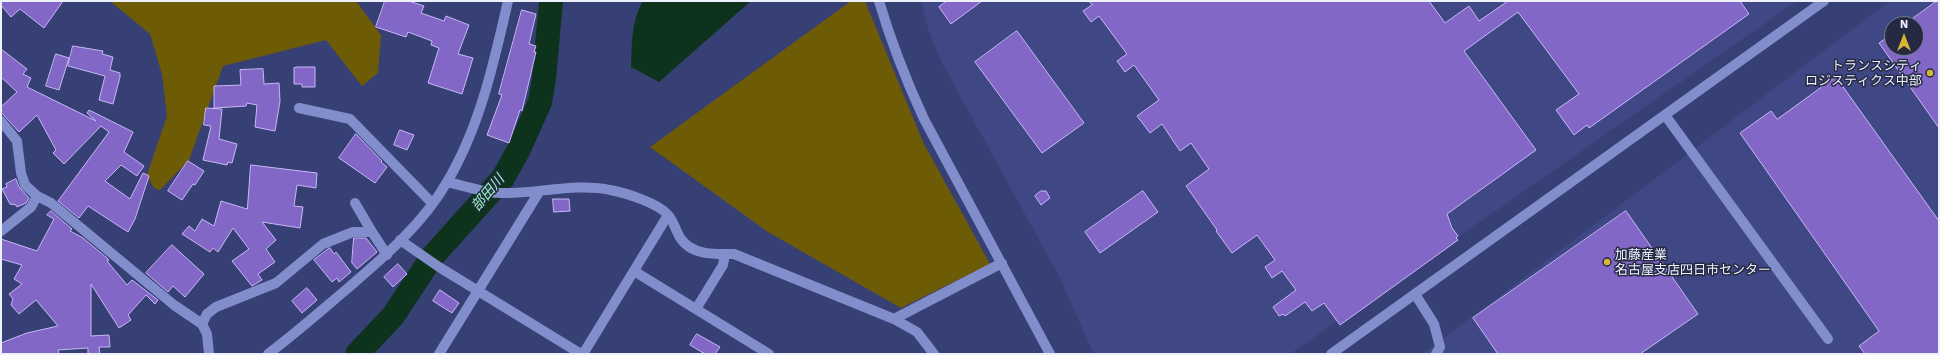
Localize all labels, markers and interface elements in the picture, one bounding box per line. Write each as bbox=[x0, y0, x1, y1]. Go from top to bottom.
north arrow bbox=[1884, 16, 1924, 56]
text: N bbox=[1900, 18, 1908, 31]
place label: トランスシティ ロジスティクス中部 bbox=[1805, 58, 1922, 89]
marker: トランスシティ ロジスティクス中部 bbox=[1925, 68, 1935, 78]
water label: 部田川 bbox=[468, 172, 508, 214]
place label: 加藤産業 名古屋支店四日市センター bbox=[1615, 247, 1771, 278]
marker: 加藤産業 名古屋支店四日市センター bbox=[1602, 257, 1612, 267]

